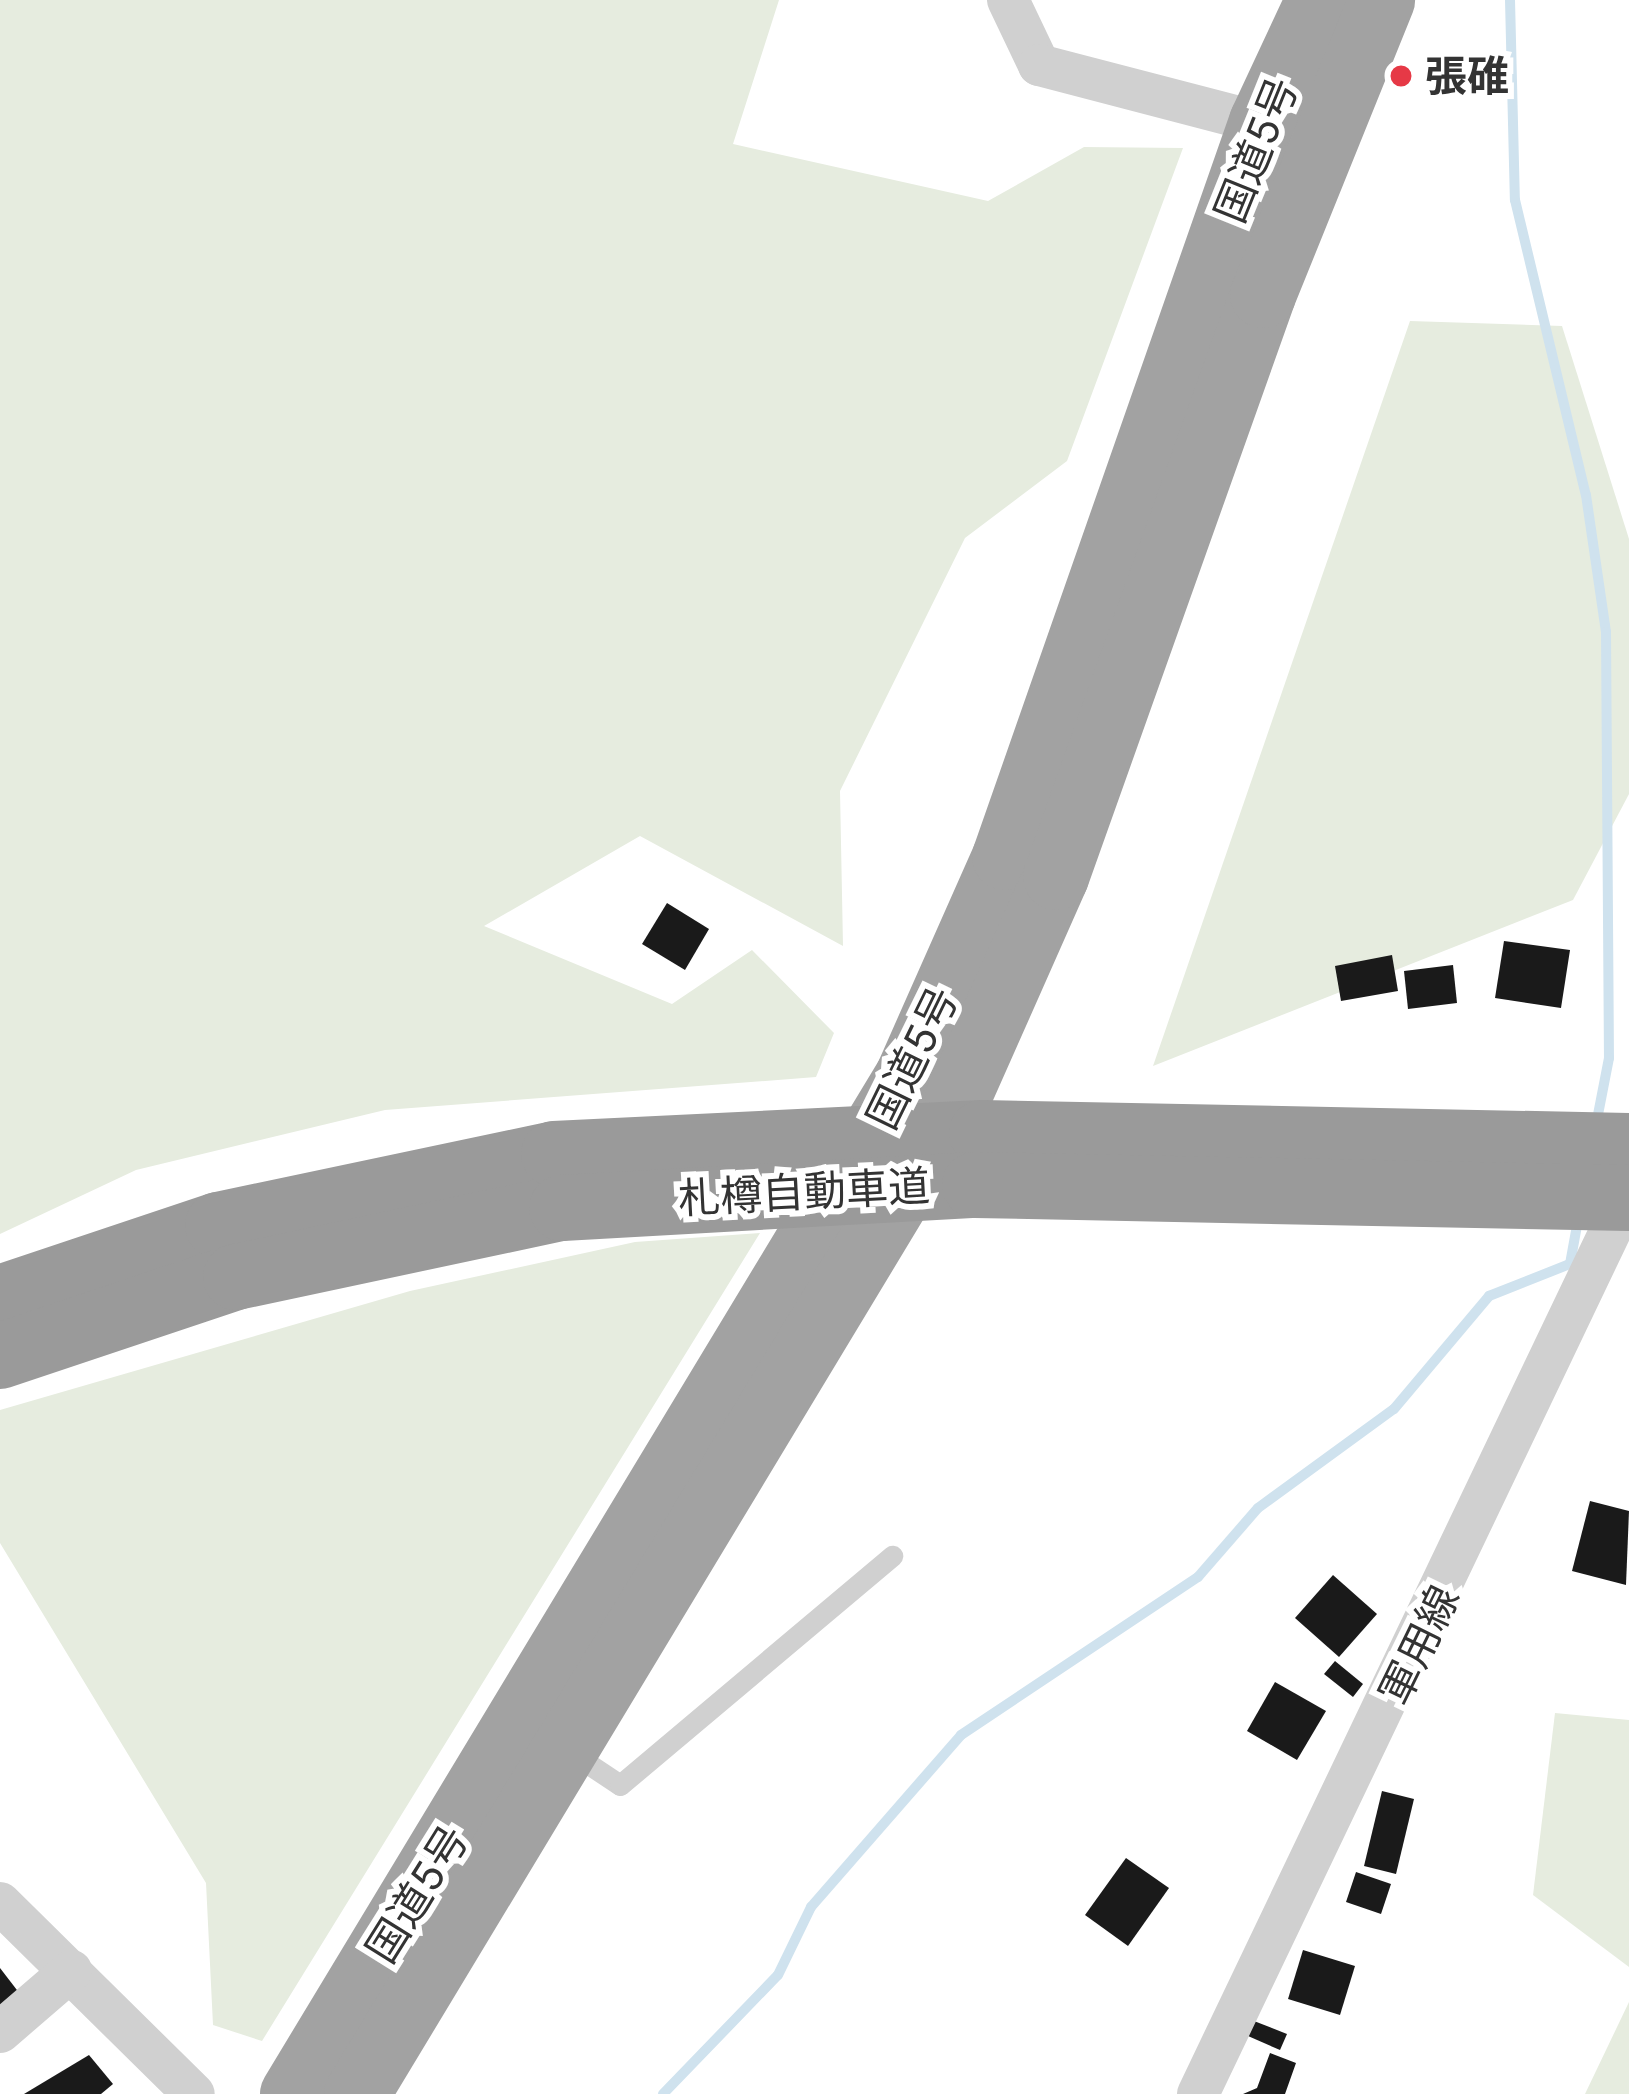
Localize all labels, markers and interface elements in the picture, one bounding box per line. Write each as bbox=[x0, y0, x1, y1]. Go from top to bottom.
place label: 張碓 bbox=[1425, 51, 1509, 101]
marker: 張碓 bbox=[1388, 63, 1414, 89]
street label: 国道5号 bbox=[1204, 70, 1308, 230]
street label: 国道5号 bbox=[856, 979, 968, 1137]
street label: 札樽自動車道 bbox=[677, 1160, 931, 1224]
street label: 軍用線 bbox=[1369, 1577, 1469, 1713]
street label: 国道5号 bbox=[355, 1816, 479, 1972]

